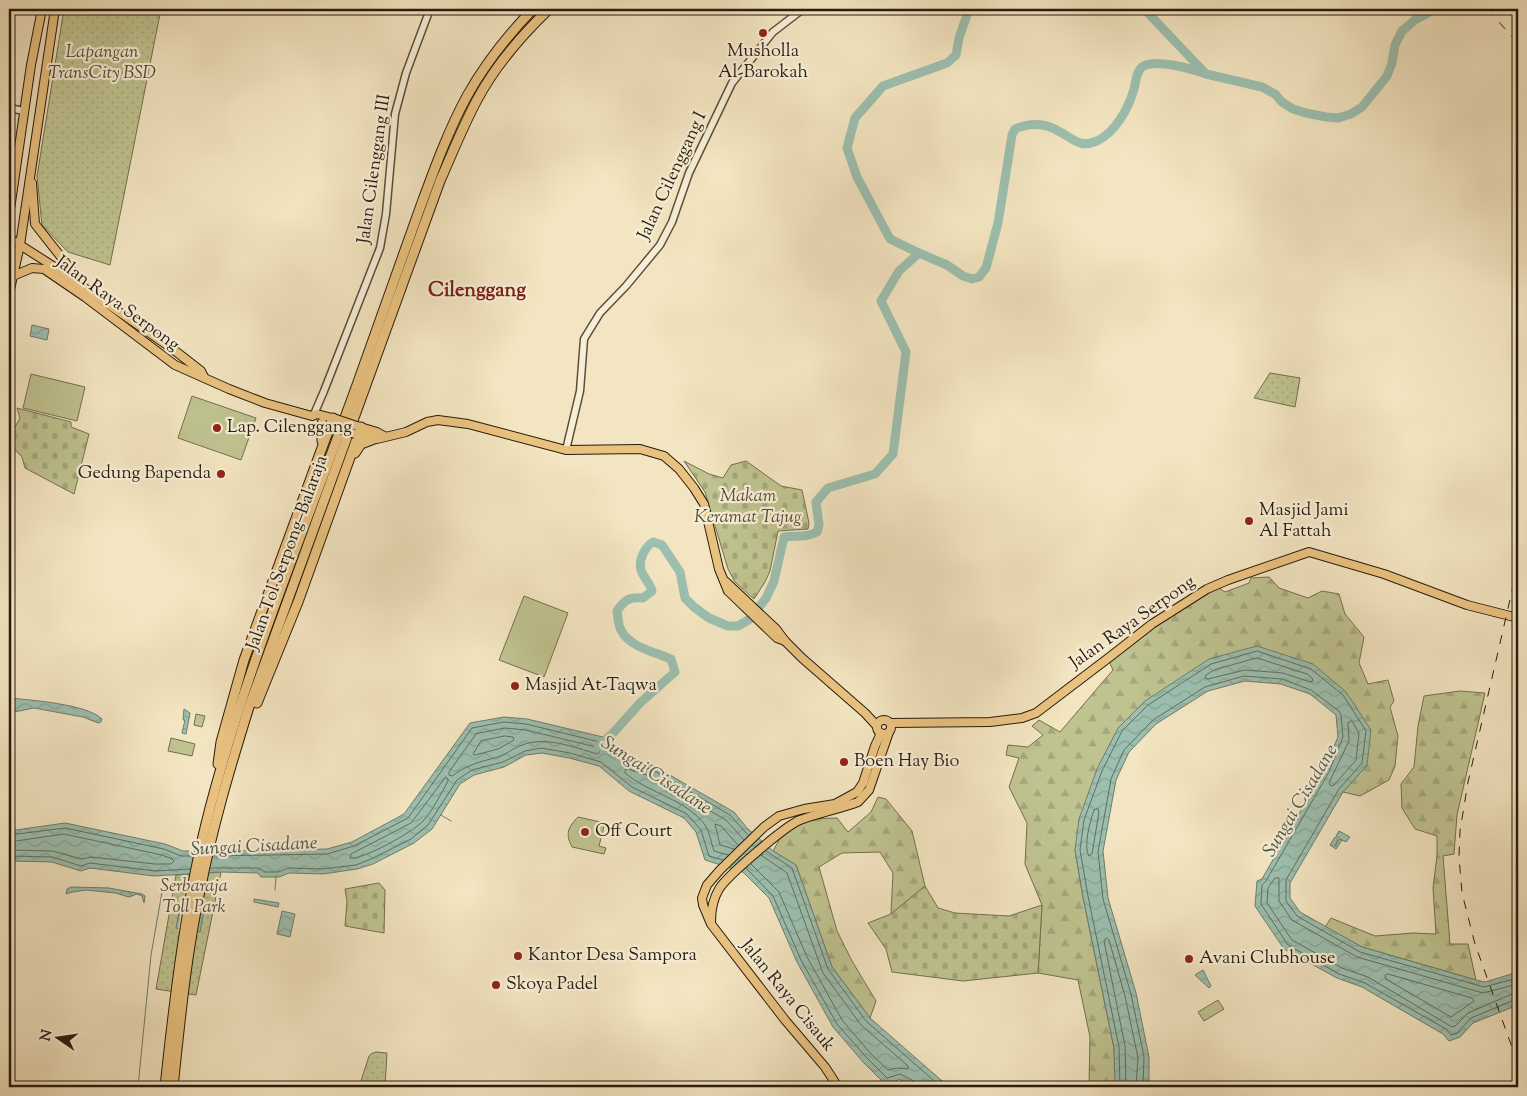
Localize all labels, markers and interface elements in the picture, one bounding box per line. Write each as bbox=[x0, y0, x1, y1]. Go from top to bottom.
marker: Musholla Al-Barokah bbox=[757, 27, 769, 39]
place label: Musholla Al-Barokah bbox=[718, 39, 808, 86]
park label: Lapangan TransCity BSD bbox=[48, 40, 156, 87]
street label: Jalan Cilenggang III bbox=[351, 92, 398, 247]
street label: Jalan Cilenggang I bbox=[631, 107, 714, 245]
street label: Jalan Raya Serpong bbox=[49, 249, 185, 358]
district label: Cilenggang bbox=[428, 277, 526, 306]
place label: Lap. Cilenggang bbox=[227, 415, 352, 441]
marker: Lap. Cilenggang bbox=[211, 422, 223, 434]
street label: Jalan Tol Serpong–Balaraja bbox=[240, 452, 335, 655]
place label: Gedung Bapenda bbox=[78, 461, 211, 487]
marker: Gedung Bapenda bbox=[215, 468, 227, 480]
park label: Makam Keramat Tajug bbox=[694, 484, 802, 531]
place label: Masjid Jami Al Fattah bbox=[1259, 498, 1349, 545]
marker: Masjid Jami Al Fattah bbox=[1243, 515, 1255, 527]
street label: Jalan Raya Serpong bbox=[1064, 570, 1201, 677]
place label: Masjid At-Taqwa bbox=[525, 673, 657, 699]
marker: Masjid At-Taqwa bbox=[509, 680, 521, 692]
water label: Sungai Cisadane bbox=[595, 730, 717, 822]
water label: Sungai Cisadane bbox=[1257, 739, 1345, 862]
place label: Boen Hay Bio bbox=[854, 749, 959, 775]
marker: Boen Hay Bio bbox=[838, 756, 850, 768]
place label: Off Court bbox=[595, 819, 672, 845]
marker: Off Court bbox=[579, 826, 591, 838]
water label: Sungai Cisadane bbox=[190, 830, 318, 864]
park label: Serbaraja Toll Park bbox=[160, 874, 228, 921]
street label: Jalan Raya Cisauk bbox=[733, 933, 841, 1058]
place label: Kantor Desa Sampora bbox=[528, 943, 697, 969]
place label: Avani Clubhouse bbox=[1199, 946, 1335, 972]
marker: Kantor Desa Sampora bbox=[512, 950, 524, 962]
marker: Avani Clubhouse bbox=[1183, 953, 1195, 965]
place label: Skoya Padel bbox=[506, 972, 598, 998]
marker: Skoya Padel bbox=[490, 979, 502, 991]
north arrow bbox=[32, 1014, 82, 1064]
text: N bbox=[36, 1028, 58, 1043]

